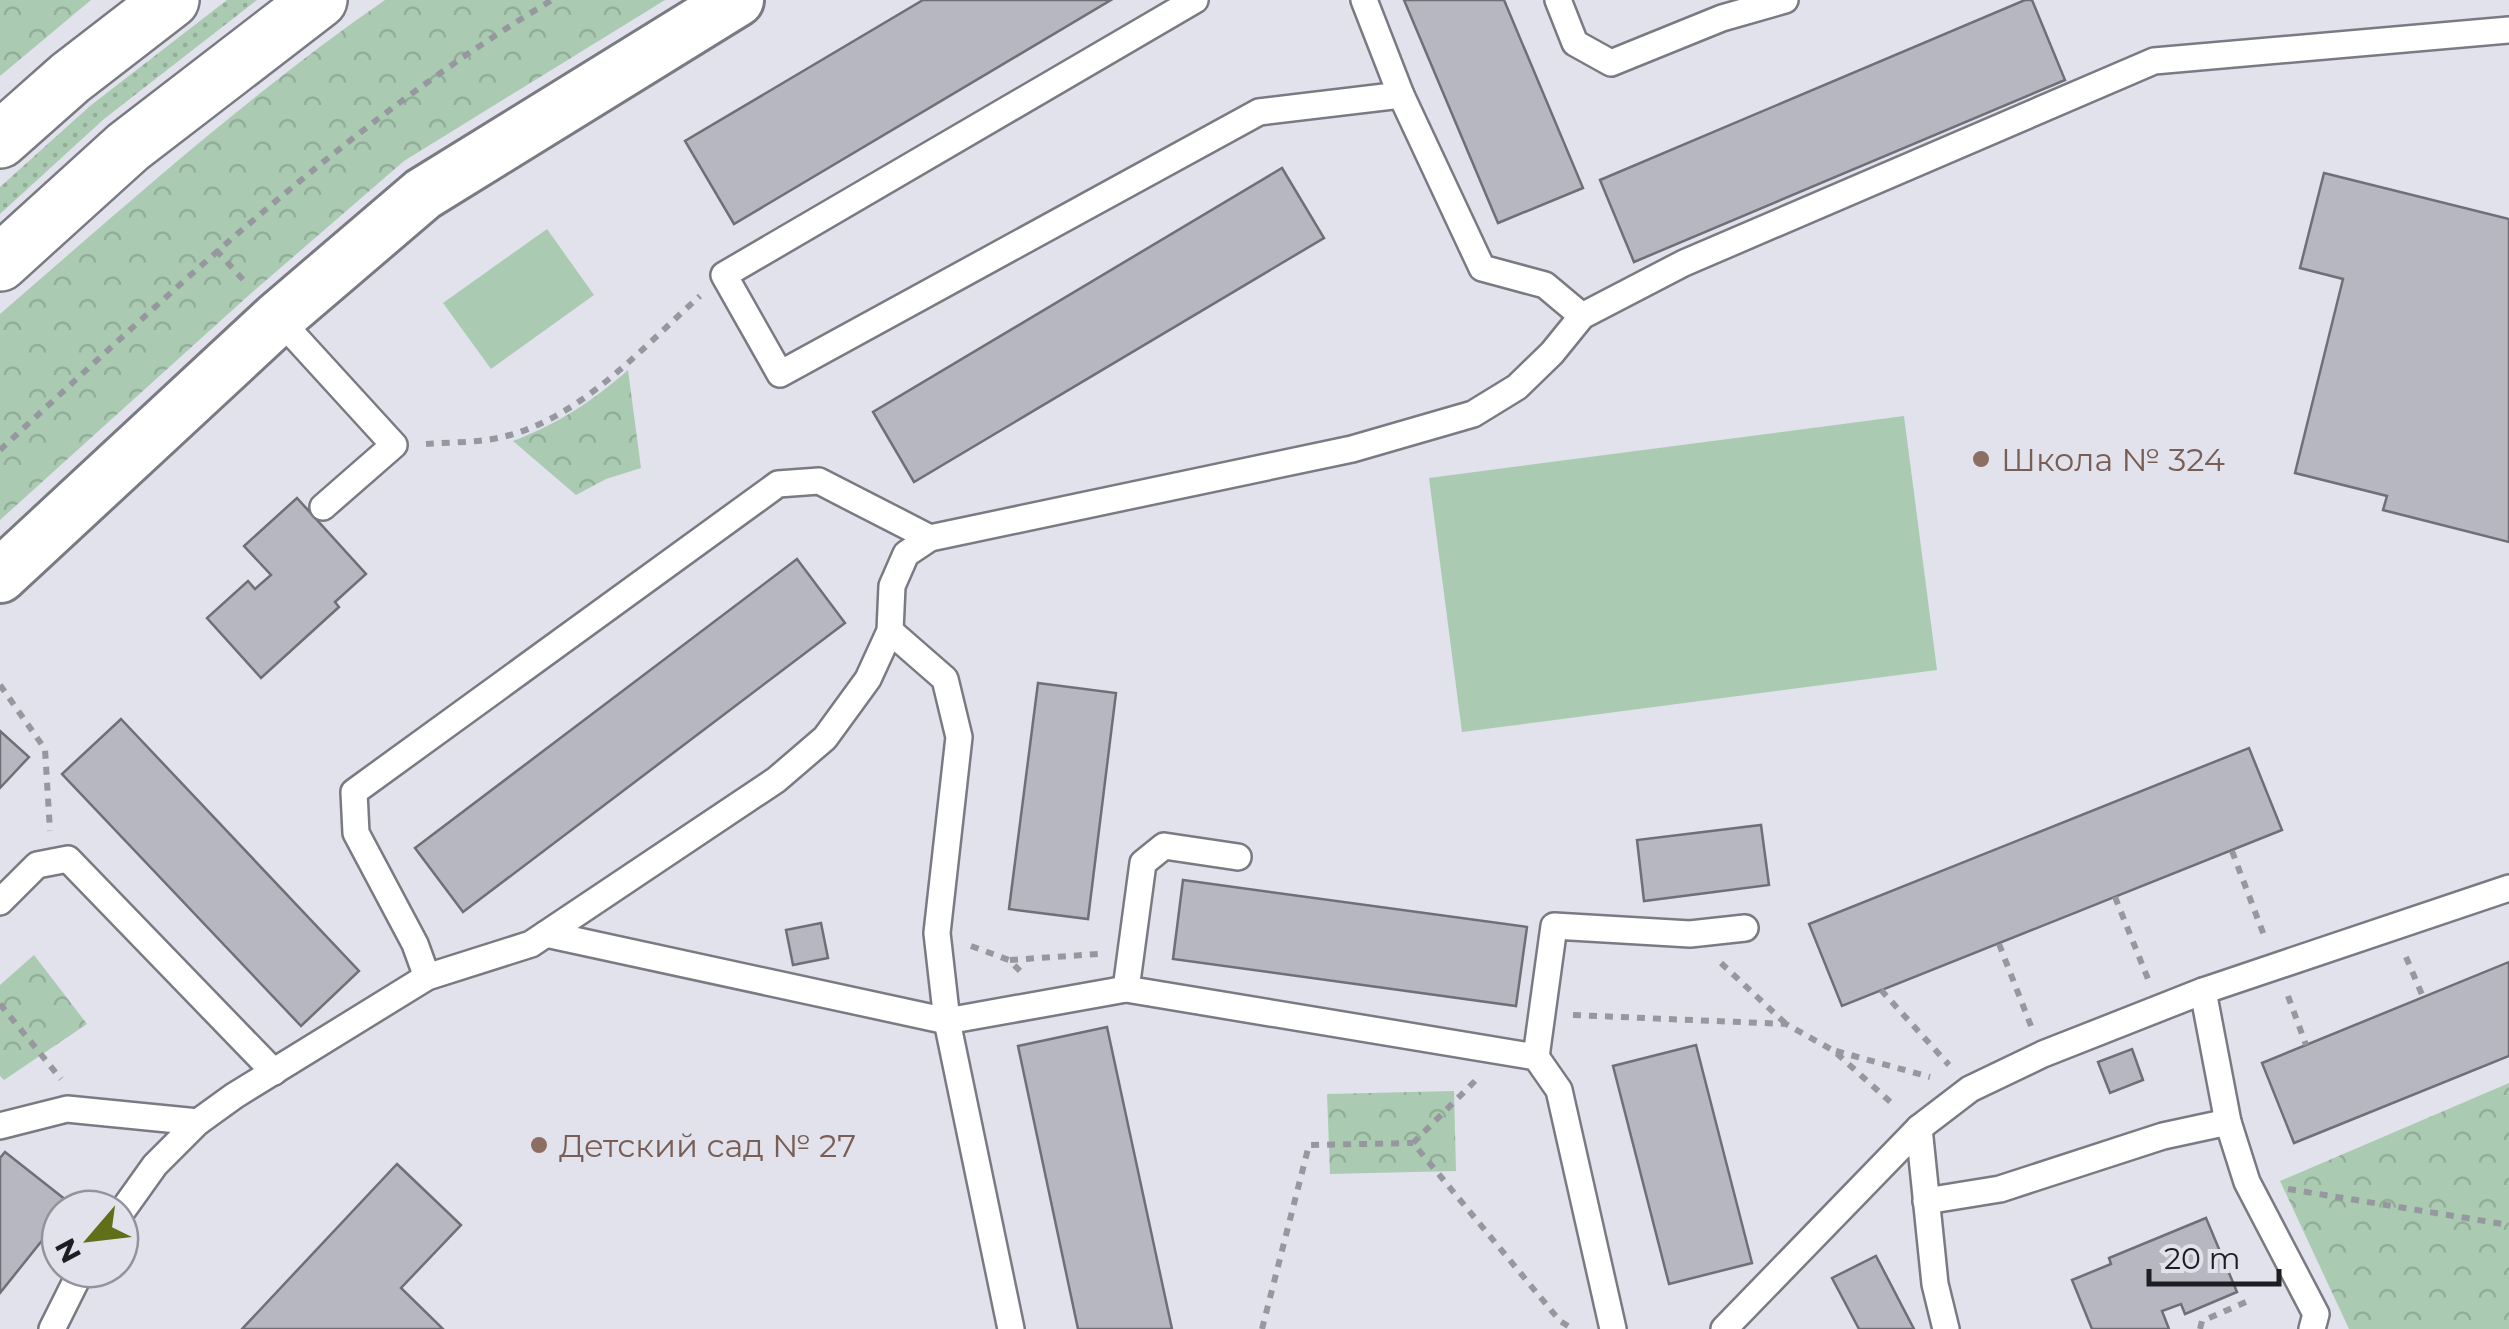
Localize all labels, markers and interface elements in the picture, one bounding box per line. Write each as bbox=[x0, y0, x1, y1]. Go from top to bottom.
place label: Школа № 324 bbox=[2001, 440, 2225, 479]
marker: Школа № 324 bbox=[1970, 448, 1992, 470]
place label: Детский сад № 27 bbox=[559, 1126, 856, 1165]
marker: Детский сад № 27 bbox=[528, 1134, 550, 1156]
north arrow bbox=[40, 1189, 140, 1289]
scale bar bbox=[2149, 1224, 2279, 1286]
text: N bbox=[48, 1233, 88, 1269]
text: 20 m bbox=[2164, 1240, 2241, 1277]

